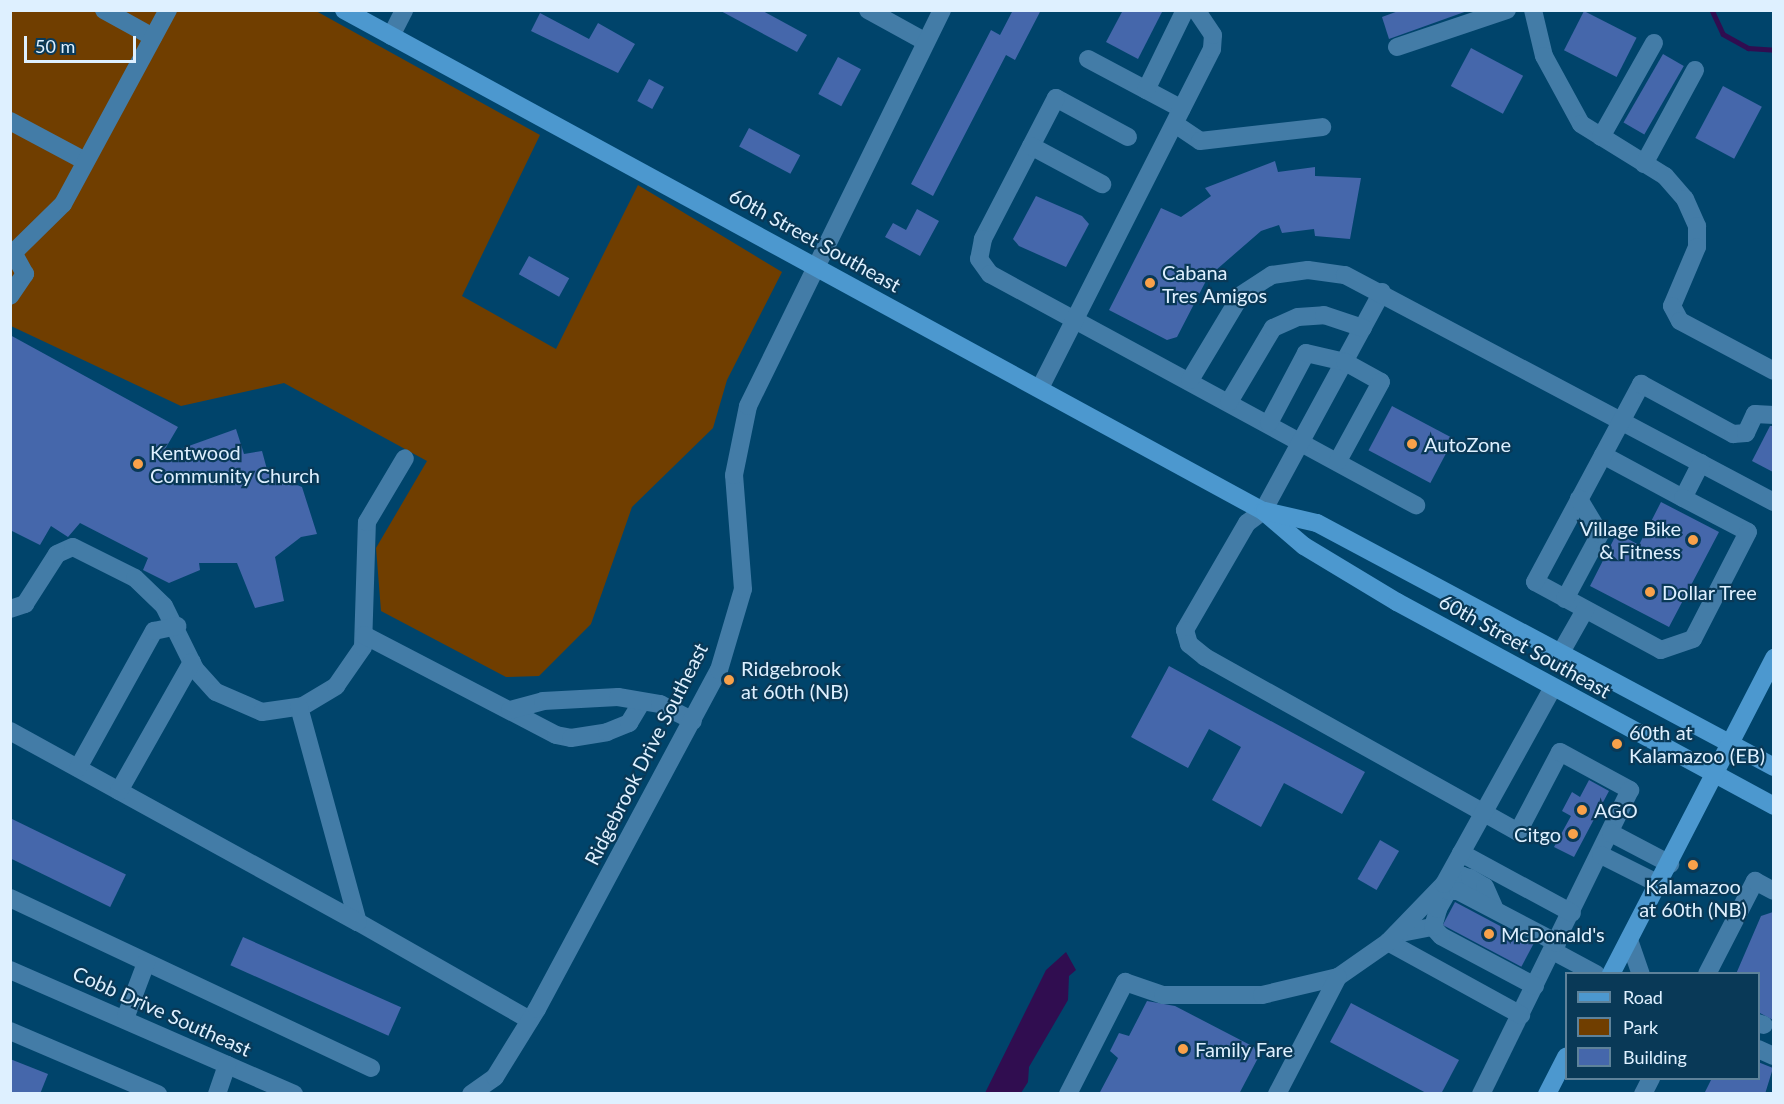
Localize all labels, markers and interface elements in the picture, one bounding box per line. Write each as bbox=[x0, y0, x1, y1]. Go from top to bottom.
scale bar bbox=[27, 24, 140, 62]
text: 50 m bbox=[35, 35, 75, 57]
street label: 60th Street Southeast bbox=[725, 183, 905, 297]
place label: Cabana Tres Amigos bbox=[1162, 260, 1268, 307]
marker: Cabana Tres Amigos bbox=[1143, 276, 1157, 290]
place label: AutoZone bbox=[1424, 432, 1511, 456]
marker: AutoZone bbox=[1405, 437, 1419, 451]
place label: Kentwood Community Church bbox=[150, 440, 320, 487]
marker: Kentwood Community Church bbox=[131, 457, 145, 471]
place label: Village Bike & Fitness bbox=[1580, 516, 1681, 563]
marker: Village Bike & Fitness bbox=[1686, 533, 1700, 547]
place label: Dollar Tree bbox=[1662, 580, 1758, 604]
marker: Dollar Tree bbox=[1643, 585, 1657, 599]
street label: 60th Street Southeast bbox=[1435, 589, 1615, 703]
street label: Ridgebrook Drive Southeast bbox=[579, 639, 713, 869]
place label: Ridgebrook at 60th (NB) bbox=[741, 656, 849, 703]
marker: Ridgebrook at 60th (NB) bbox=[722, 673, 736, 687]
place label: 60th at Kalamazoo (EB) bbox=[1629, 720, 1765, 767]
marker: 60th at Kalamazoo (EB) bbox=[1610, 737, 1624, 751]
place label: AGO bbox=[1594, 798, 1638, 822]
marker: AGO bbox=[1575, 803, 1589, 817]
place label: Citgo bbox=[1514, 822, 1561, 846]
marker: Citgo bbox=[1566, 827, 1580, 841]
marker: Kalamazoo at 60th (NB) bbox=[1686, 858, 1700, 872]
place label: Kalamazoo at 60th (NB) bbox=[1639, 874, 1747, 921]
place label: McDonald's bbox=[1501, 922, 1605, 946]
marker: McDonald's bbox=[1482, 927, 1496, 941]
street label: Cobb Drive Southeast bbox=[69, 961, 255, 1061]
legend bbox=[1565, 972, 1760, 1080]
text: Road bbox=[1623, 986, 1663, 1008]
text: Park bbox=[1623, 1016, 1658, 1038]
place label: Family Fare bbox=[1195, 1037, 1293, 1061]
marker: Family Fare bbox=[1176, 1042, 1190, 1056]
text: Building bbox=[1623, 1046, 1687, 1068]

